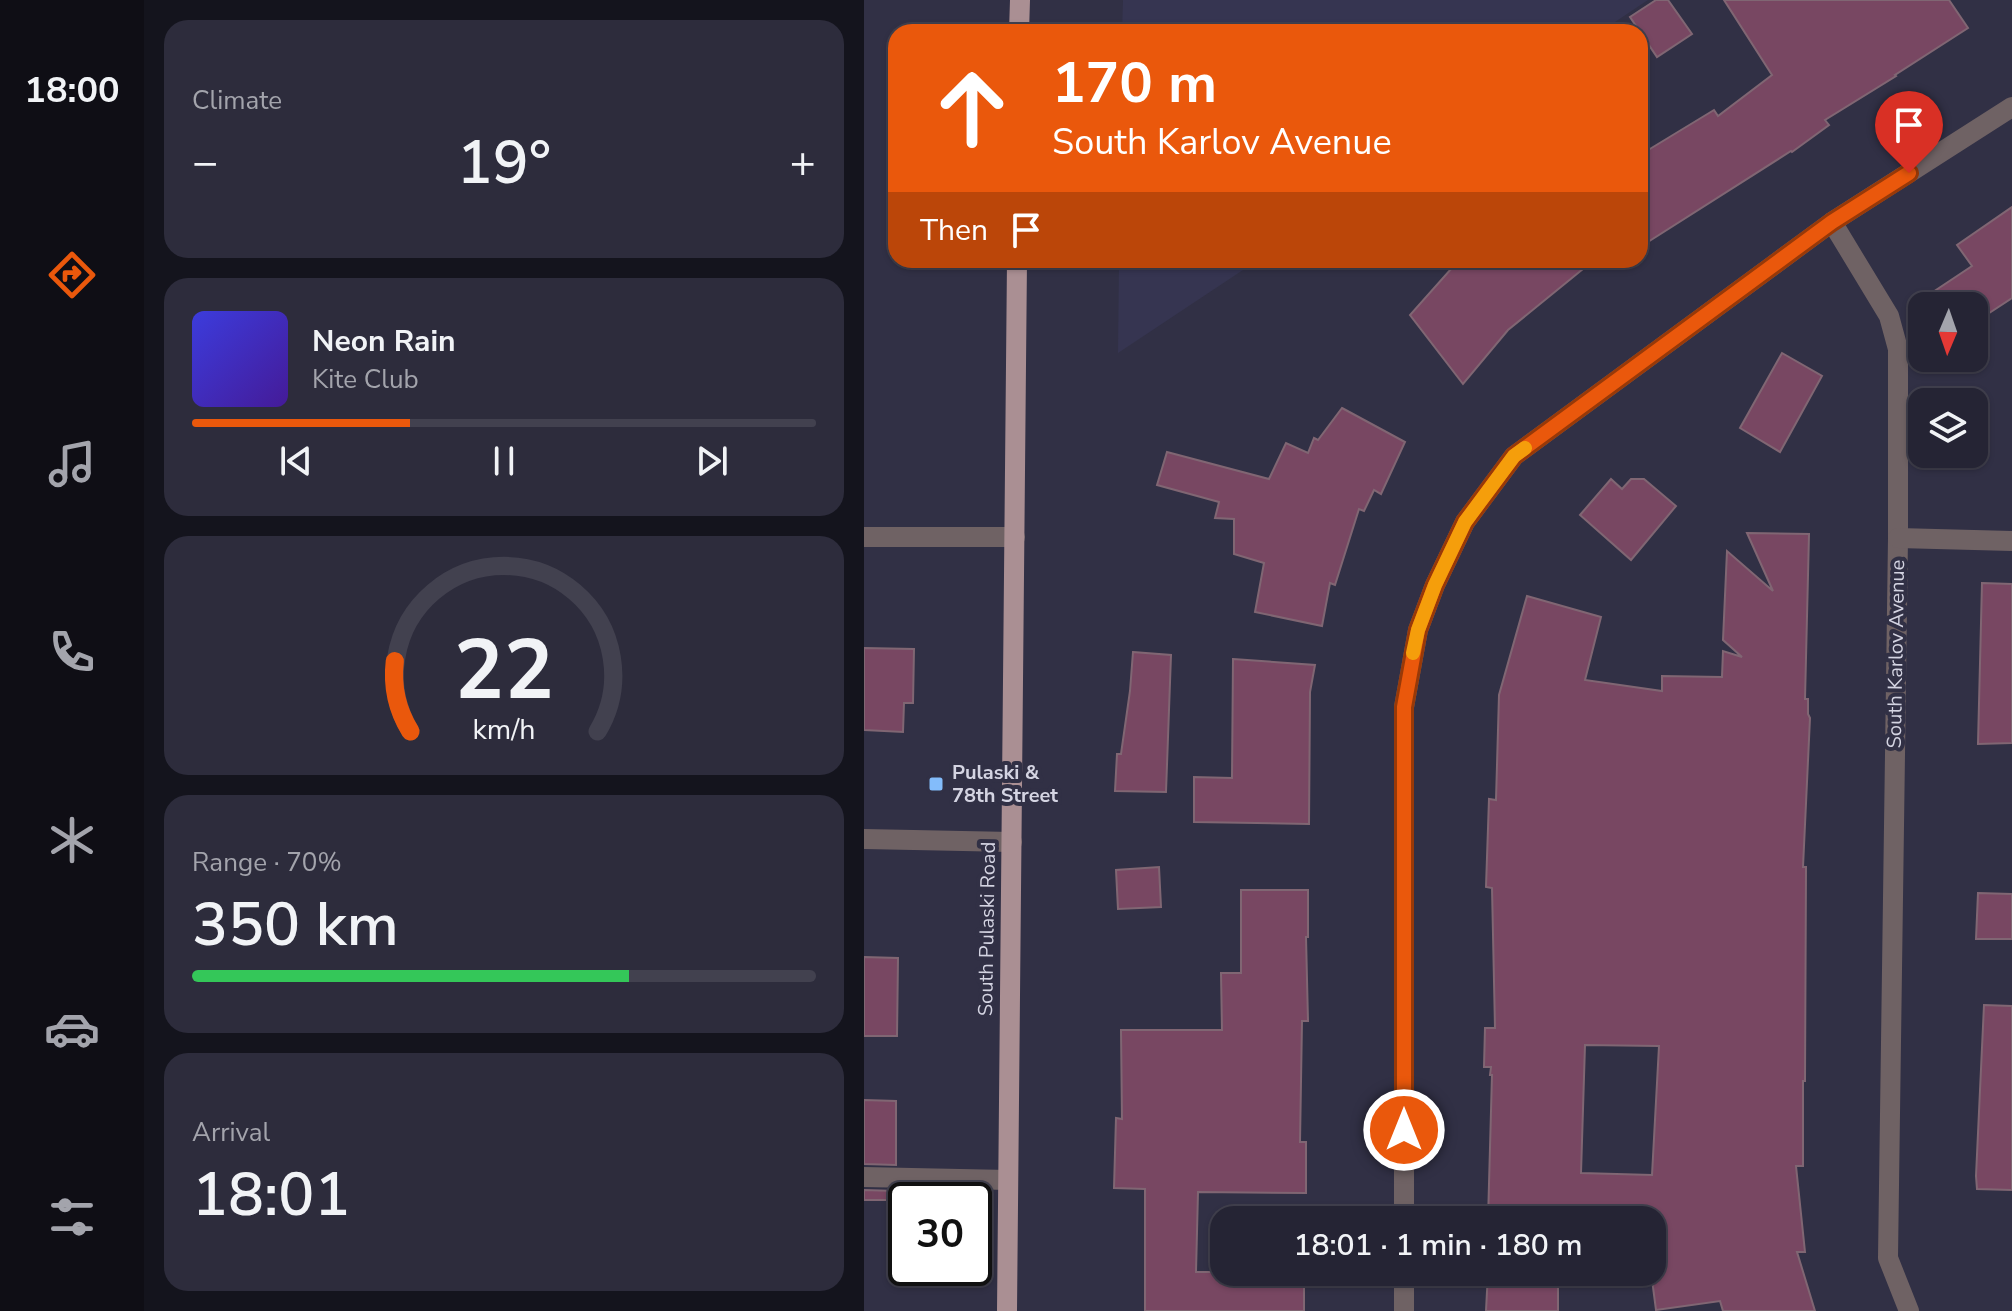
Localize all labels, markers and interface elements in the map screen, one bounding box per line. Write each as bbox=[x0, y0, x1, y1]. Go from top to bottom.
text: 170 m bbox=[1052, 45, 1217, 122]
icon: ahead bbox=[920, 56, 1024, 160]
text: 18:00 bbox=[24, 66, 120, 115]
text: Climate bbox=[192, 83, 282, 118]
pin bbox=[1875, 91, 1943, 173]
icon: arrive bbox=[1887, 103, 1931, 147]
text: South Karlov Avenue bbox=[1052, 118, 1392, 167]
text: 19° bbox=[457, 122, 551, 204]
text: − bbox=[192, 133, 218, 193]
text: + bbox=[790, 133, 816, 193]
icon: arrive bbox=[1004, 208, 1048, 252]
text: Then bbox=[920, 210, 988, 251]
icon: directions bbox=[44, 247, 100, 303]
north arrow bbox=[1908, 292, 1988, 372]
map controls bbox=[1908, 292, 1988, 468]
text: Neon Rain bbox=[312, 321, 456, 362]
text: Kite Club bbox=[312, 362, 419, 397]
button: layers bbox=[1908, 388, 1988, 468]
icon: music bbox=[44, 436, 100, 492]
icon: previous bbox=[274, 439, 318, 483]
icon: pause bbox=[482, 439, 526, 483]
icon: next bbox=[690, 439, 734, 483]
street label: South Karlov Avenue bbox=[1881, 559, 1911, 749]
text: 22 bbox=[454, 613, 554, 726]
icon: phone bbox=[44, 624, 100, 680]
text: km/h bbox=[473, 710, 535, 749]
place label: Pulaski & 78th Street bbox=[952, 759, 1058, 809]
marker: Pulaski & 78th Street bbox=[927, 775, 945, 793]
icon: climate bbox=[44, 812, 100, 868]
street label: South Pulaski Road bbox=[972, 842, 1002, 1016]
text: Range · 70% bbox=[192, 845, 342, 880]
text: 350 km bbox=[192, 884, 399, 966]
icon: car bbox=[44, 1001, 100, 1057]
position arrow bbox=[1362, 1088, 1446, 1172]
text: Arrival bbox=[192, 1115, 270, 1150]
text: 18:01 bbox=[192, 1154, 350, 1236]
speed limit sign: 30 bbox=[888, 1182, 992, 1286]
icon: filters bbox=[44, 1189, 100, 1245]
text: 18:01 · 1 min · 180 m bbox=[1293, 1225, 1583, 1266]

